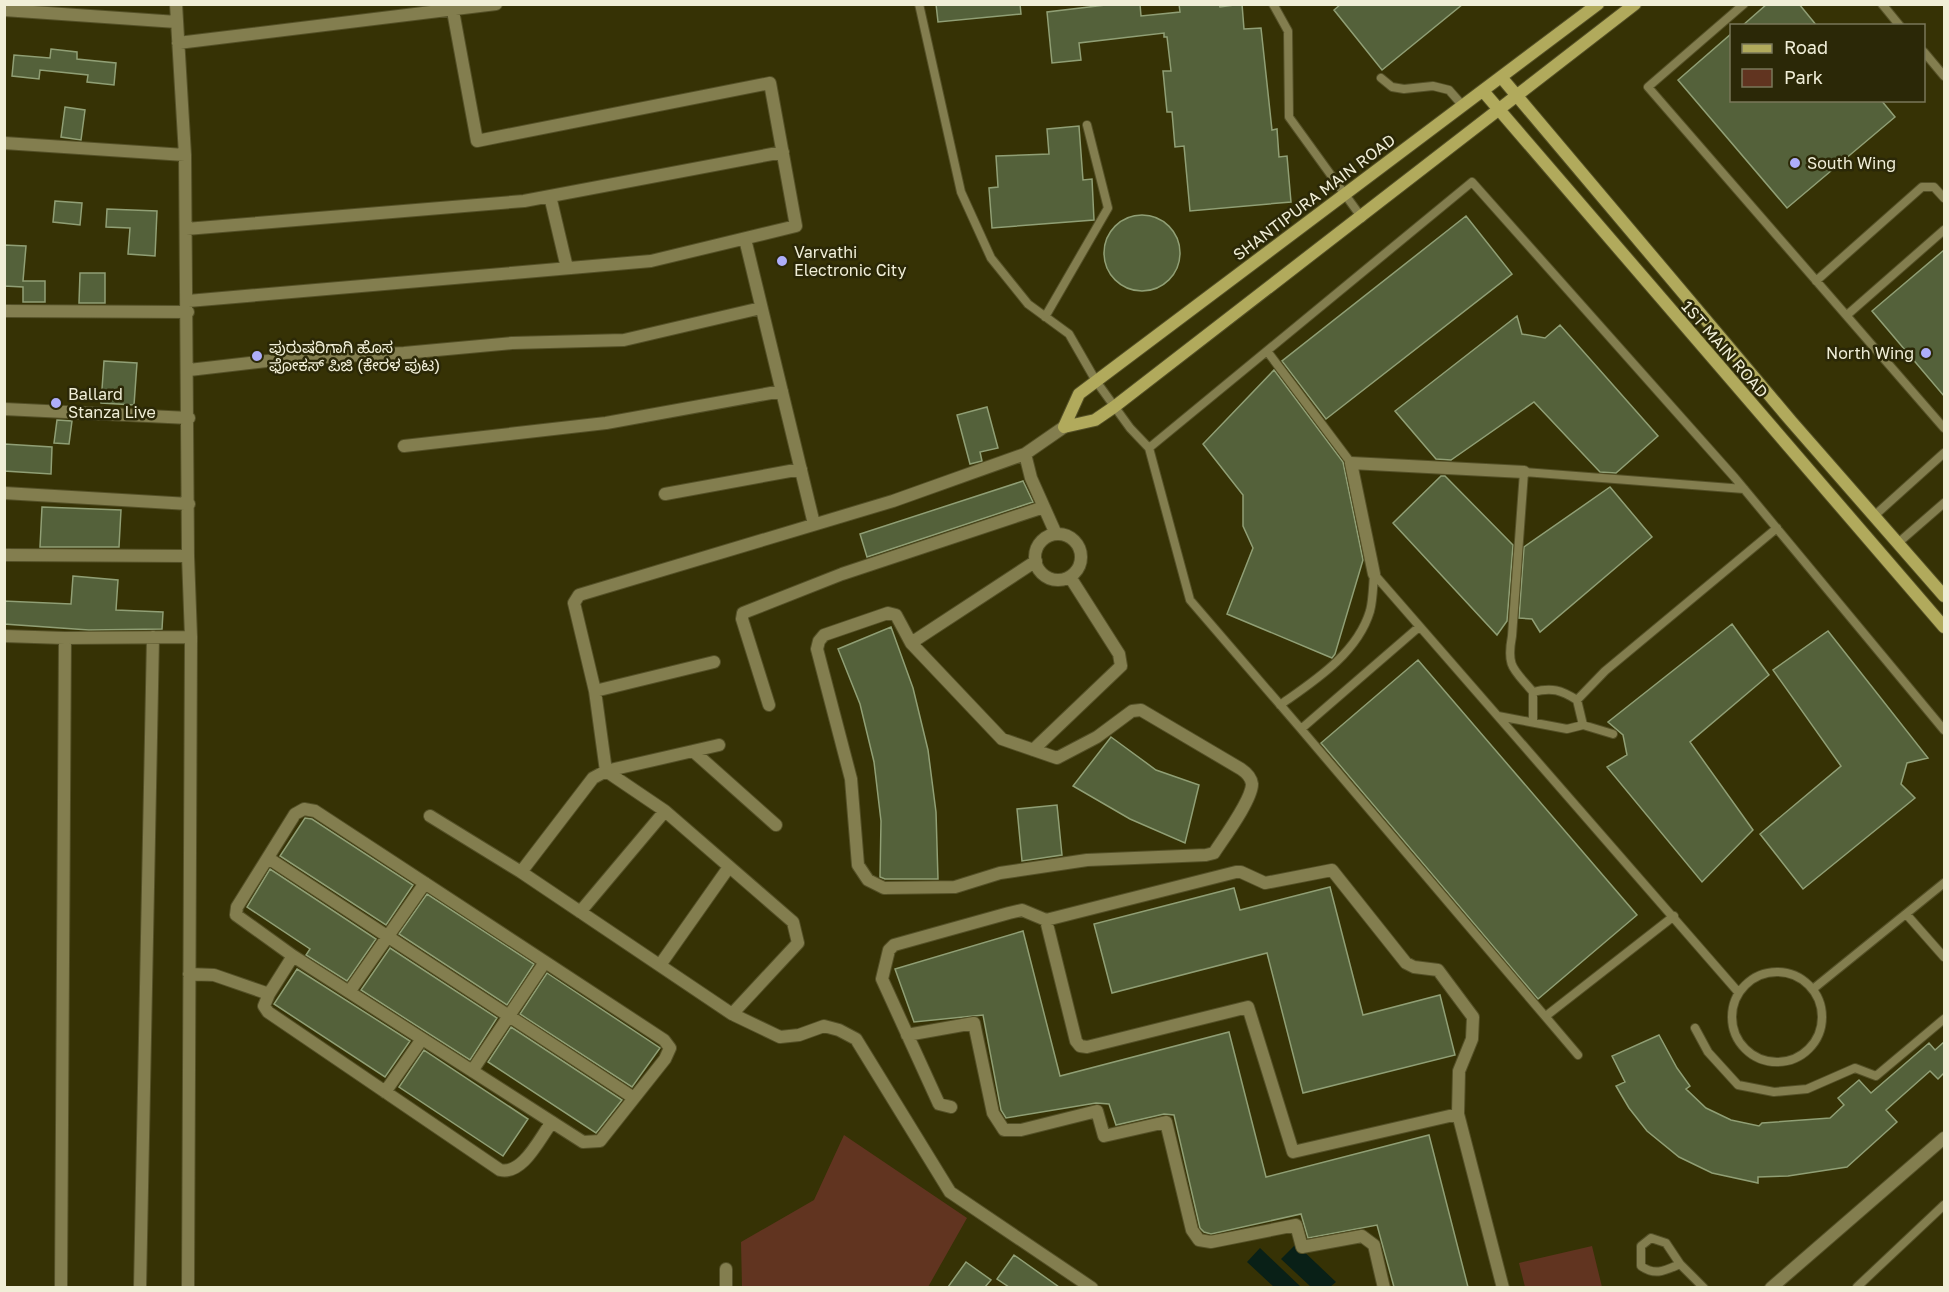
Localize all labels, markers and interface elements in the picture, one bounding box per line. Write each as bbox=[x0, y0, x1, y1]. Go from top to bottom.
legend bbox=[1730, 24, 1925, 102]
text: Road bbox=[1784, 36, 1828, 58]
text: Park bbox=[1784, 66, 1823, 88]
street label: SHANTIPURA MAIN ROAD bbox=[1229, 129, 1399, 265]
place label: South Wing bbox=[1807, 153, 1896, 173]
marker: South Wing bbox=[1788, 156, 1802, 170]
place label: Varvathi Electronic City bbox=[794, 242, 907, 280]
marker: Varvathi Electronic City bbox=[775, 254, 789, 268]
street label: 1ST MAIN ROAD bbox=[1678, 296, 1772, 402]
place label: ಪುರುಷರಿಗಾಗಿ ಹೊಸ ಫೋಕಸ್ ಪಿಜಿ (ಕೇರಳ ಪುಟ) bbox=[269, 337, 440, 375]
place label: North Wing bbox=[1826, 343, 1914, 363]
marker: North Wing bbox=[1919, 346, 1933, 360]
marker: ಪುರುಷರಿಗಾಗಿ ಹೊಸ ಫೋಕಸ್ ಪಿಜಿ (ಕೇರಳ ಪುಟ) bbox=[250, 349, 264, 363]
place label: Ballard Stanza Live bbox=[68, 384, 156, 422]
marker: Ballard Stanza Live bbox=[49, 396, 63, 410]

